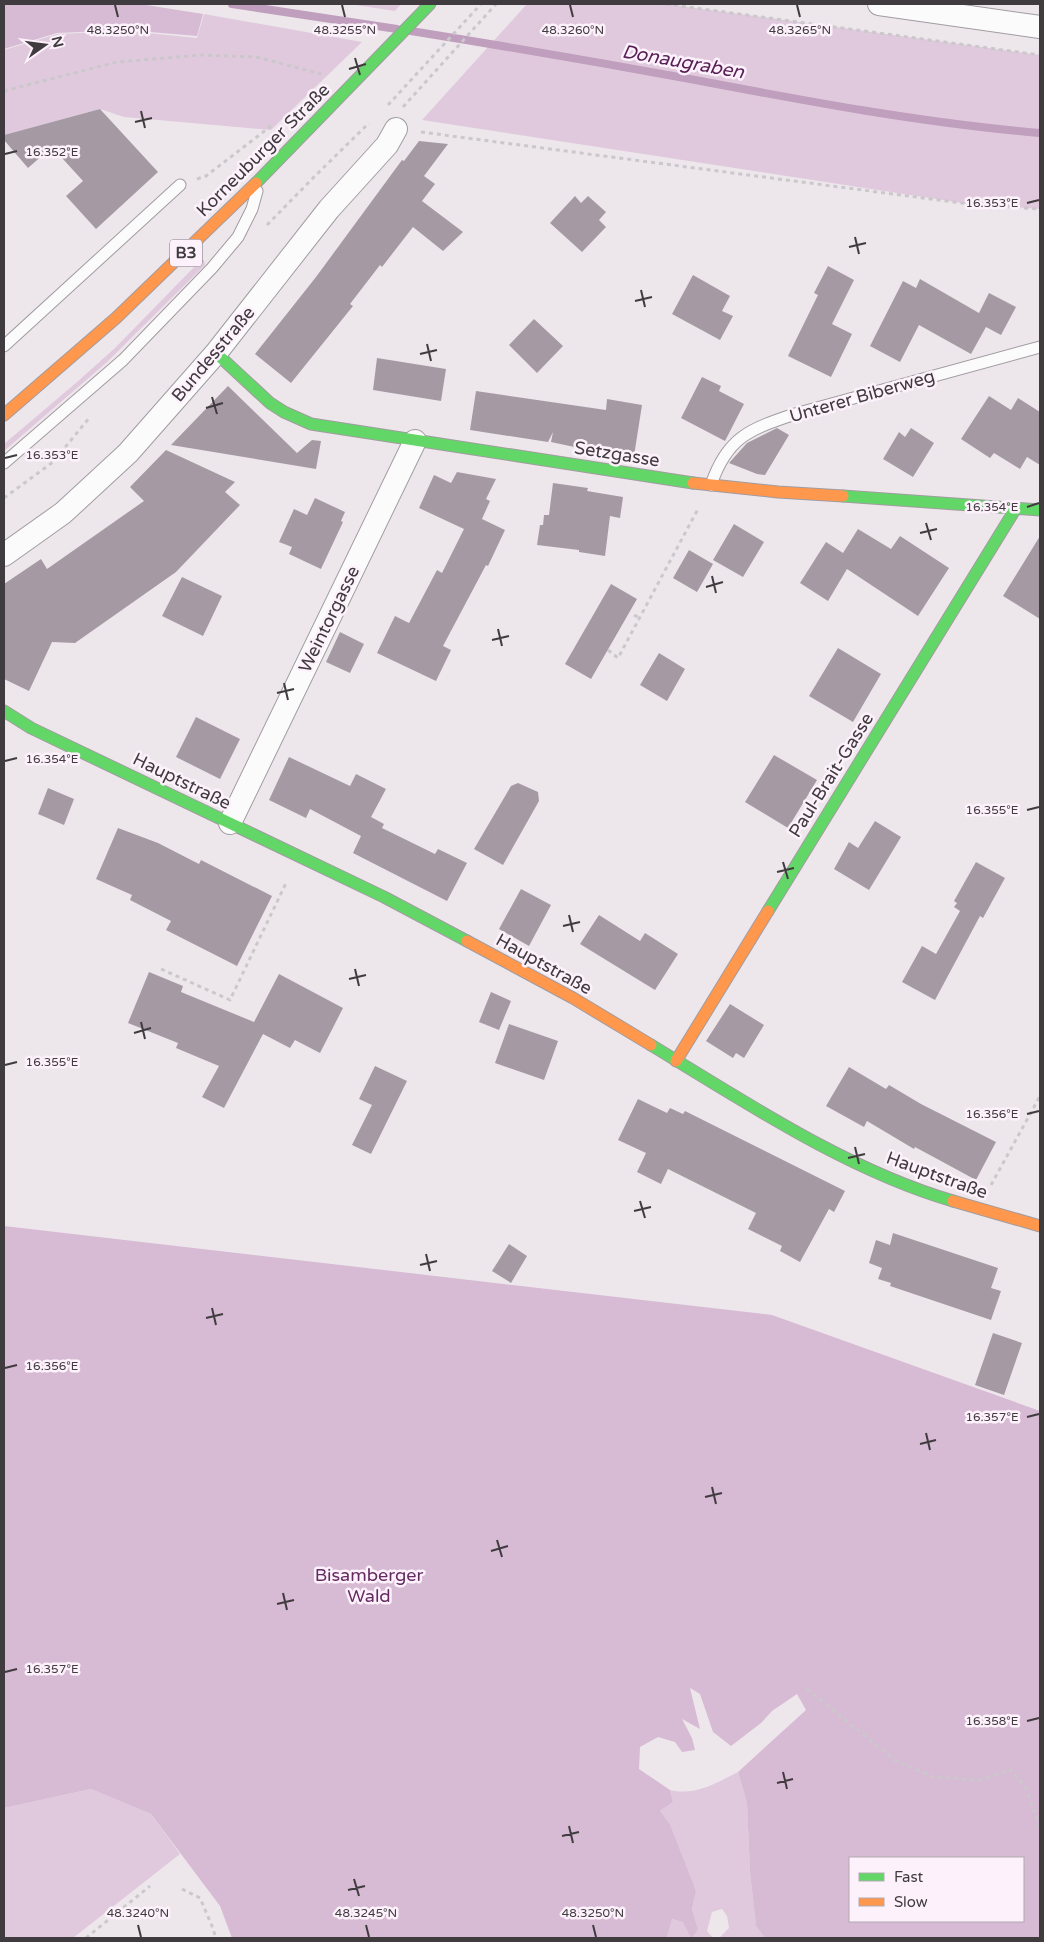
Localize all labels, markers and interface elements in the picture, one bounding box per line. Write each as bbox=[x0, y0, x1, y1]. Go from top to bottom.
north arrow bbox=[20, 20, 70, 70]
text: 48.3250°N bbox=[87, 23, 149, 37]
text: 48.3255°N bbox=[314, 23, 376, 37]
text: 48.3260°N bbox=[542, 23, 604, 37]
text: 48.3265°N bbox=[769, 23, 831, 37]
text: N bbox=[48, 34, 67, 49]
water label: Donaugraben bbox=[620, 40, 746, 84]
street label: Korneuburger Straße bbox=[192, 79, 334, 221]
text: 16.352°E bbox=[26, 145, 79, 159]
text: 16.353°E bbox=[966, 196, 1019, 210]
road number: B3 bbox=[170, 240, 202, 266]
street label: Bundesstraße bbox=[167, 302, 259, 406]
street label: Unterer Biberweg bbox=[787, 365, 937, 427]
street label: Setzgasse bbox=[573, 436, 661, 472]
text: 16.353°E bbox=[26, 448, 79, 462]
text: 16.354°E bbox=[966, 500, 1019, 514]
street label: Weintorgasse bbox=[294, 562, 364, 676]
street label: Paul-Brait-Gasse bbox=[784, 709, 878, 841]
street label: Hauptstraße bbox=[129, 748, 235, 814]
text: 16.354°E bbox=[26, 752, 79, 766]
text: 16.355°E bbox=[966, 803, 1019, 817]
street label: Hauptstraße bbox=[492, 929, 596, 999]
text: 16.355°E bbox=[26, 1055, 79, 1069]
text: 16.356°E bbox=[966, 1107, 1019, 1121]
street label: Hauptstraße bbox=[883, 1146, 991, 1204]
text: 16.356°E bbox=[26, 1359, 79, 1373]
text: 16.357°E bbox=[965, 1410, 1019, 1424]
park label: Bisamberger Wald bbox=[315, 1564, 423, 1607]
text: 16.357°E bbox=[25, 1662, 79, 1676]
text: 16.358°E bbox=[966, 1714, 1019, 1728]
legend bbox=[849, 1857, 1024, 1922]
text: Fast bbox=[894, 1868, 924, 1886]
text: Slow bbox=[894, 1893, 928, 1911]
text: 48.3240°N bbox=[107, 1906, 169, 1920]
text: 48.3245°N bbox=[335, 1906, 397, 1920]
text: 48.3250°N bbox=[562, 1906, 624, 1920]

